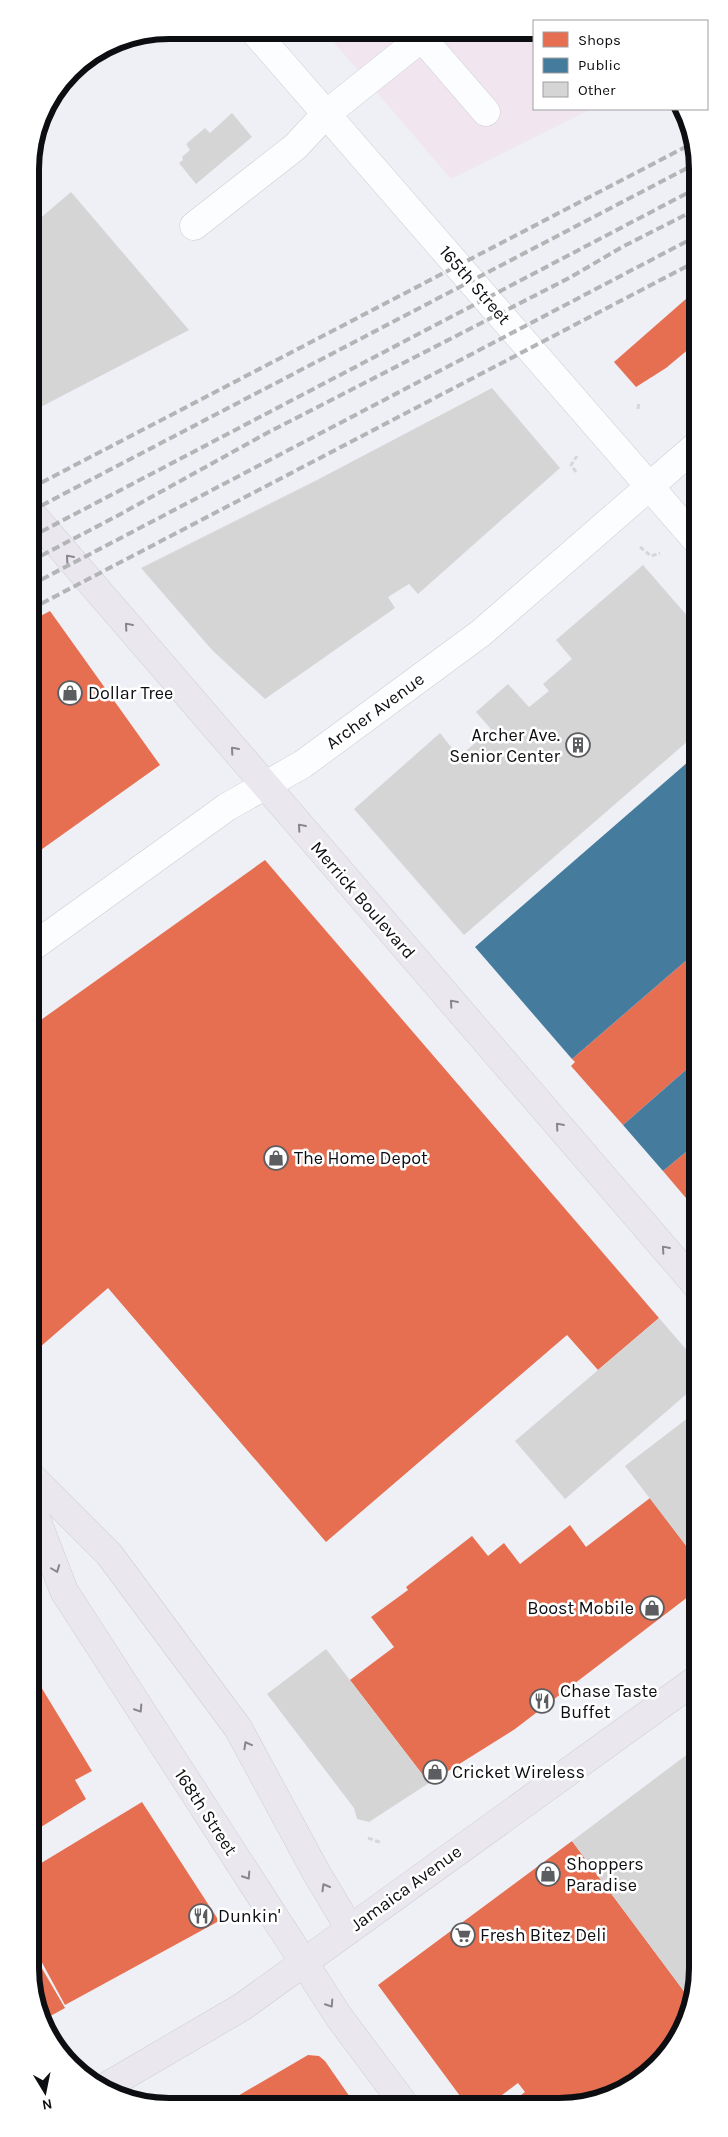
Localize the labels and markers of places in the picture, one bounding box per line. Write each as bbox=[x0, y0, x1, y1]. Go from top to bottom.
shop icon: Dollar Tree bbox=[57, 680, 83, 706]
place label: Dollar Tree bbox=[88, 682, 173, 704]
place label: Archer Ave. Senior Center bbox=[449, 724, 560, 767]
building icon: Archer Ave. Senior Center bbox=[565, 732, 591, 758]
shop icon: The Home Depot bbox=[263, 1145, 289, 1171]
place label: The Home Depot bbox=[294, 1147, 428, 1169]
shop icon: Boost Mobile bbox=[639, 1595, 665, 1621]
place label: Boost Mobile bbox=[527, 1597, 634, 1619]
place label: Chase Taste Buffet bbox=[560, 1680, 658, 1723]
restaurant icon: Chase Taste Buffet bbox=[529, 1688, 555, 1714]
shop icon: Cricket Wireless bbox=[422, 1759, 448, 1785]
place label: Cricket Wireless bbox=[452, 1761, 585, 1783]
place label: Shoppers Paradise bbox=[566, 1853, 644, 1896]
shop icon: Shoppers Paradise bbox=[535, 1861, 561, 1887]
restaurant icon: Dunkin' bbox=[188, 1903, 214, 1929]
place label: Dunkin' bbox=[218, 1905, 280, 1927]
supermarket icon: Fresh Bitez Deli bbox=[450, 1922, 476, 1948]
place label: Fresh Bitez Deli bbox=[480, 1924, 607, 1946]

